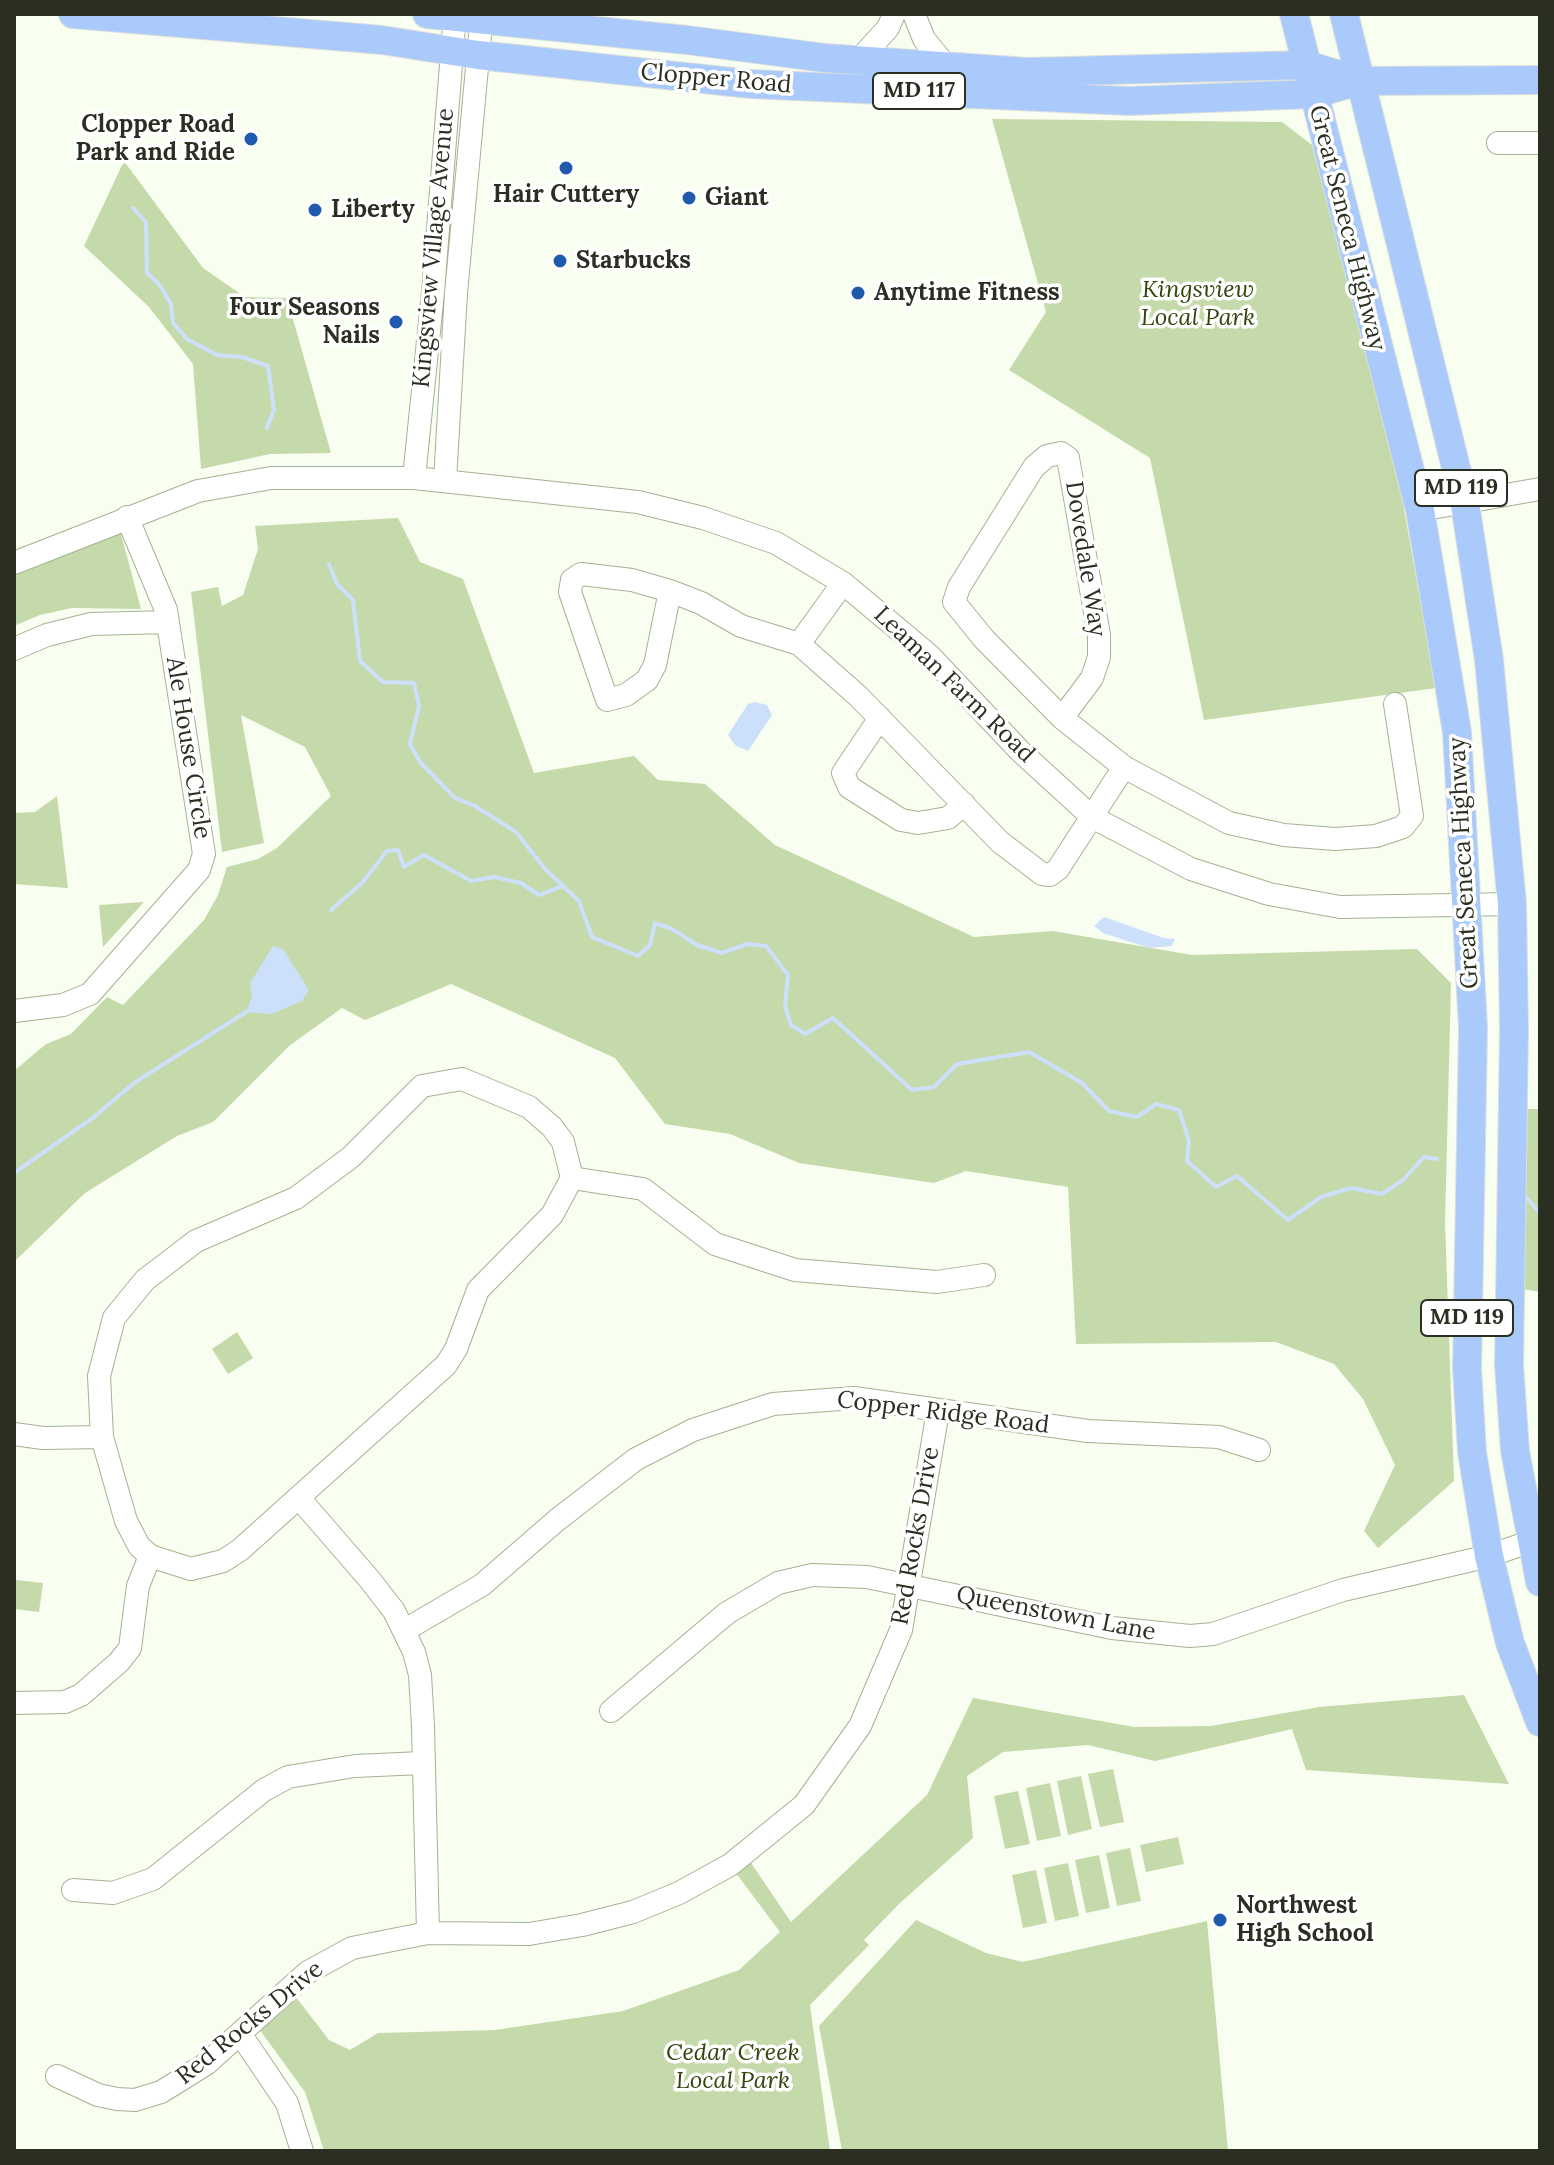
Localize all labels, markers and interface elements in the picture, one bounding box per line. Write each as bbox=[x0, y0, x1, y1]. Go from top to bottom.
street label: Clopper Road bbox=[639, 58, 793, 100]
road number: MD 117 bbox=[873, 73, 965, 109]
street label: Great Seneca Highway bbox=[1303, 102, 1391, 354]
street label: Kingsview Village Avenue bbox=[407, 107, 461, 389]
place label: Clopper Road Park and Ride bbox=[75, 111, 235, 167]
marker: Clopper Road Park and Ride bbox=[242, 130, 260, 148]
marker: Hair Cuttery bbox=[557, 159, 575, 177]
place label: Hair Cuttery bbox=[493, 181, 639, 209]
place label: Giant bbox=[705, 184, 768, 212]
marker: Giant bbox=[680, 189, 698, 207]
place label: Liberty bbox=[331, 196, 415, 224]
marker: Liberty bbox=[306, 201, 324, 219]
place label: Starbucks bbox=[576, 247, 691, 275]
marker: Starbucks bbox=[551, 252, 569, 270]
park label: Kingsview Local Park bbox=[1141, 276, 1255, 332]
place label: Anytime Fitness bbox=[874, 279, 1060, 307]
marker: Anytime Fitness bbox=[849, 284, 867, 302]
place label: Four Seasons Nails bbox=[229, 294, 380, 350]
marker: Four Seasons Nails bbox=[387, 313, 405, 331]
road number: MD 119 bbox=[1415, 470, 1507, 506]
street label: Dovedale Way bbox=[1058, 479, 1112, 639]
street label: Leaman Farm Road bbox=[868, 601, 1040, 769]
street label: Ale House Circle bbox=[159, 655, 217, 841]
street label: Great Seneca Highway bbox=[1443, 736, 1485, 990]
road number: MD 119 bbox=[1421, 1300, 1513, 1336]
street label: Copper Ridge Road bbox=[835, 1386, 1051, 1440]
street label: Red Rocks Drive bbox=[886, 1445, 946, 1627]
street label: Queenstown Lane bbox=[954, 1581, 1158, 1647]
place label: Northwest High School bbox=[1236, 1892, 1374, 1948]
marker: Northwest High School bbox=[1211, 1911, 1229, 1929]
street label: Red Rocks Drive bbox=[171, 1955, 329, 2091]
park label: Cedar Creek Local Park bbox=[666, 2039, 800, 2095]

